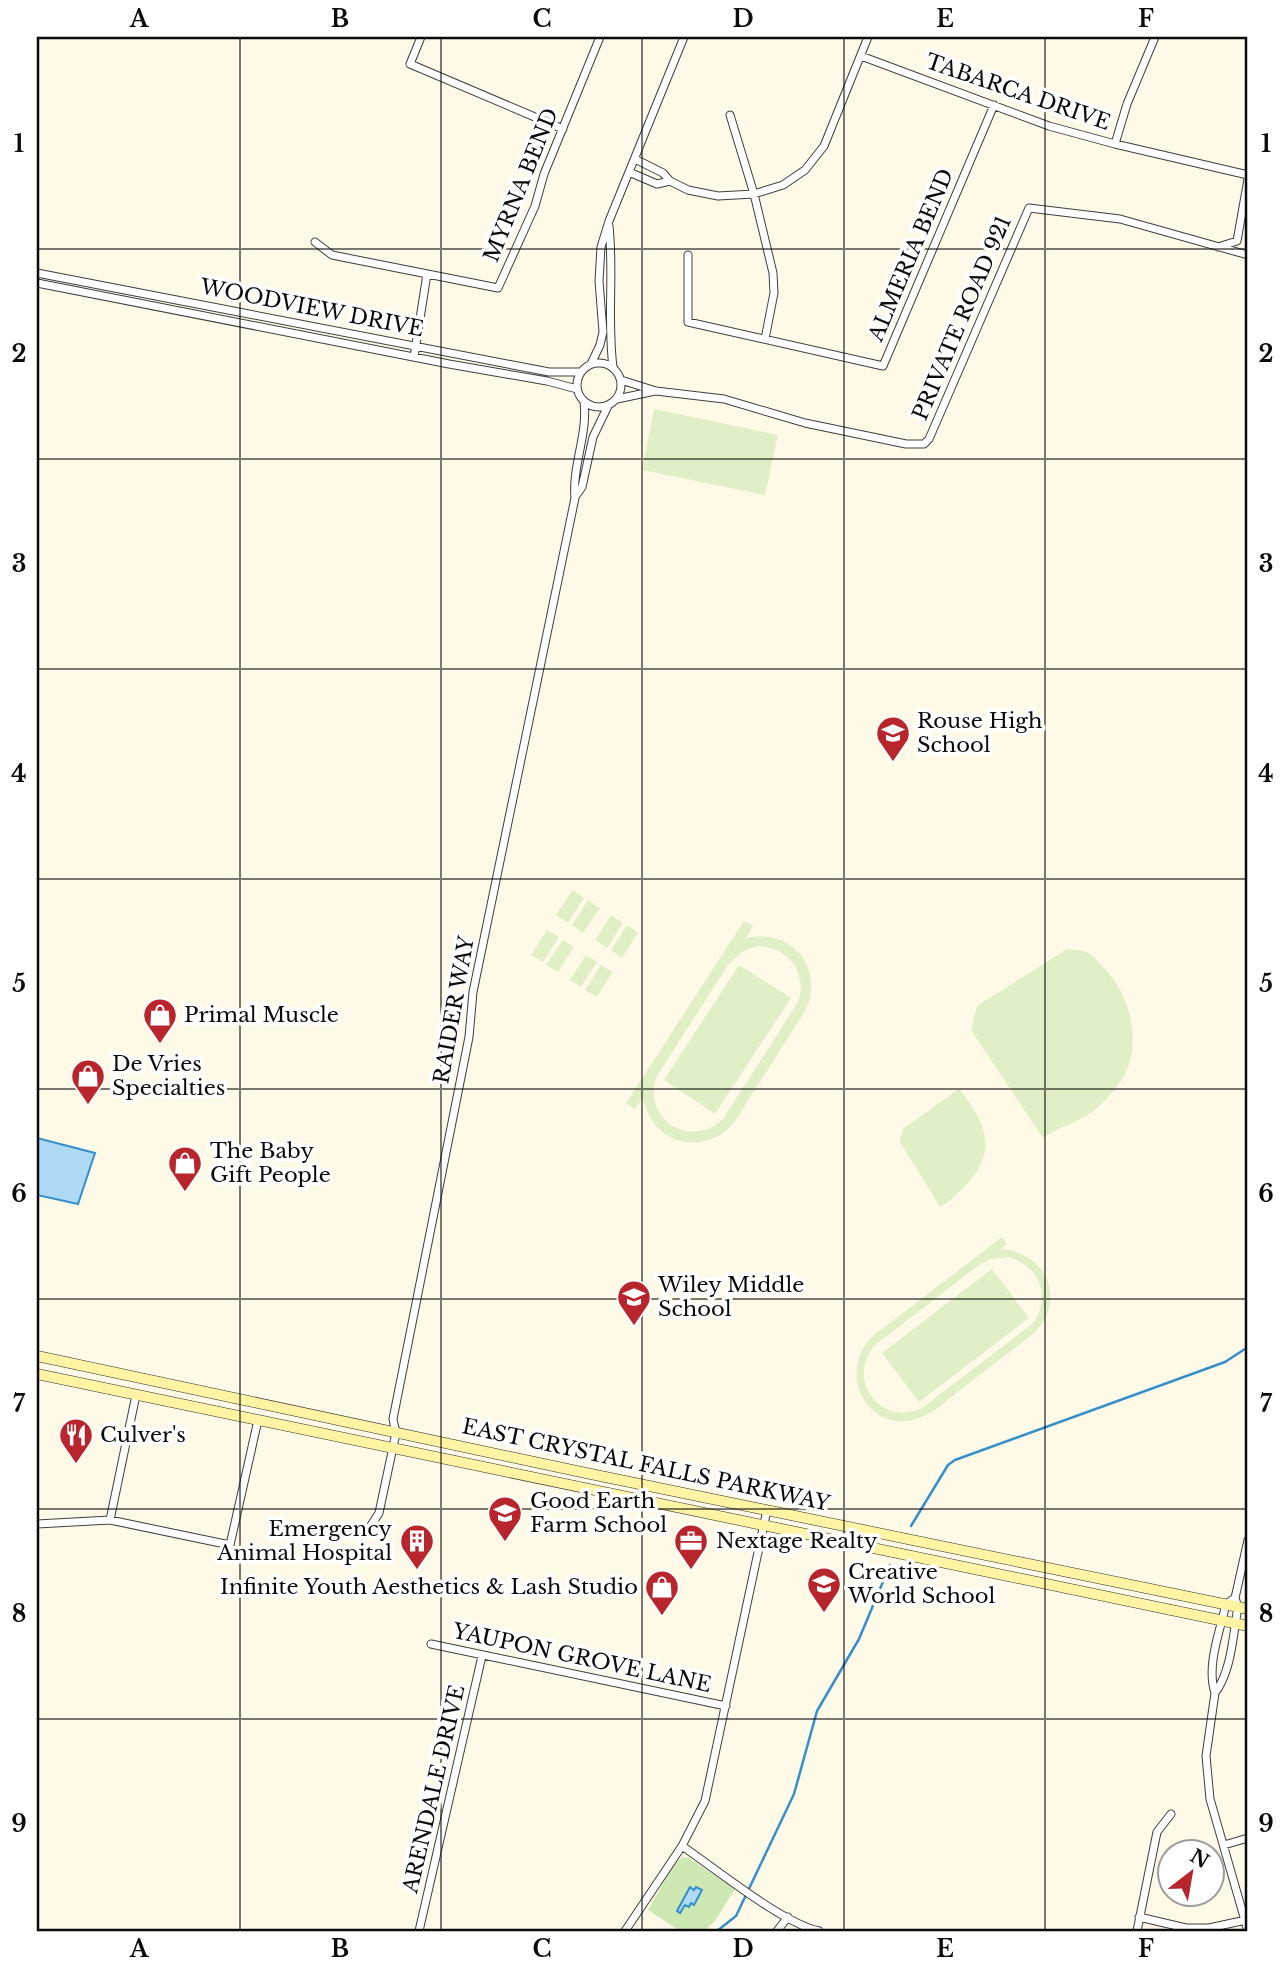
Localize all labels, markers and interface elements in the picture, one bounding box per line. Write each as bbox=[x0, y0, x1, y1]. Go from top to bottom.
text: A bbox=[129, 5, 150, 33]
text: B bbox=[331, 5, 349, 33]
text: C bbox=[533, 5, 551, 33]
text: D bbox=[732, 5, 754, 33]
text: E bbox=[936, 5, 954, 33]
text: F bbox=[1138, 5, 1154, 33]
street label: TABARCA DRIVE bbox=[922, 48, 1114, 136]
street label: MYRNA BEND bbox=[478, 104, 564, 266]
text: 1 bbox=[14, 130, 24, 158]
text: 1 bbox=[1261, 130, 1271, 158]
street label: ALMERIA BEND bbox=[863, 165, 959, 346]
street label: PRIVATE ROAD 921 bbox=[907, 212, 1017, 424]
street label: WOODVIEW DRIVE bbox=[197, 273, 426, 342]
text: 2 bbox=[12, 340, 26, 368]
text: 2 bbox=[1259, 340, 1273, 368]
text: 3 bbox=[12, 550, 26, 578]
text: 3 bbox=[1259, 550, 1273, 578]
place label: Rouse High School bbox=[917, 708, 1042, 758]
school or university icon: Rouse High School bbox=[874, 714, 912, 763]
text: 4 bbox=[11, 760, 27, 788]
text: 4 bbox=[1258, 760, 1274, 788]
street label: RAIDER WAY bbox=[428, 934, 480, 1086]
text: 5 bbox=[12, 970, 26, 998]
text: 5 bbox=[1259, 970, 1273, 998]
shop icon: Primal Muscle bbox=[141, 996, 179, 1045]
place label: Primal Muscle bbox=[184, 1002, 339, 1028]
place label: De Vries Specialties bbox=[112, 1051, 225, 1101]
shop icon: De Vries Specialties bbox=[69, 1057, 107, 1106]
place label: The Baby Gift People bbox=[210, 1138, 331, 1188]
shop icon: The Baby Gift People bbox=[166, 1144, 204, 1193]
text: 6 bbox=[11, 1180, 27, 1208]
text: 6 bbox=[1258, 1180, 1274, 1208]
place label: Wiley Middle School bbox=[657, 1272, 804, 1322]
school or university icon: Wiley Middle School bbox=[615, 1278, 653, 1327]
text: 7 bbox=[13, 1390, 26, 1418]
text: 7 bbox=[1260, 1390, 1273, 1418]
street label: EAST CRYSTAL FALLS PARKWAY bbox=[460, 1413, 833, 1517]
restaurant icon: Culver's bbox=[57, 1416, 95, 1465]
place label: Culver's bbox=[100, 1422, 186, 1448]
place label: Good Earth Farm School bbox=[530, 1488, 667, 1538]
school or university icon: Good Earth Farm School bbox=[486, 1494, 524, 1543]
place label: Emergency Animal Hospital bbox=[216, 1516, 393, 1566]
building icon: Emergency Animal Hospital bbox=[398, 1522, 436, 1571]
office icon: Nextage Realty bbox=[672, 1522, 710, 1571]
place label: Nextage Realty bbox=[716, 1528, 878, 1554]
place label: Creative World School bbox=[847, 1559, 996, 1609]
school or university icon: Creative World School bbox=[805, 1565, 843, 1614]
shop icon: Infinite Youth Aesthetics & Lash Studio bbox=[643, 1568, 681, 1617]
place label: Infinite Youth Aesthetics & Lash Studio bbox=[220, 1574, 638, 1600]
text: 8 bbox=[12, 1600, 26, 1628]
text: 8 bbox=[1259, 1600, 1273, 1628]
street label: YAUPON GROVE LANE bbox=[449, 1618, 714, 1698]
street label: ARENDALE DRIVE bbox=[397, 1682, 471, 1897]
text: 9 bbox=[11, 1810, 27, 1838]
text: 9 bbox=[1258, 1810, 1274, 1838]
north arrow bbox=[1156, 1839, 1226, 1909]
text: N bbox=[1186, 1844, 1213, 1873]
text: A bbox=[129, 1935, 150, 1963]
text: B bbox=[331, 1935, 349, 1963]
text: C bbox=[533, 1935, 551, 1963]
text: D bbox=[732, 1935, 754, 1963]
text: E bbox=[936, 1935, 954, 1963]
text: F bbox=[1138, 1935, 1154, 1963]

